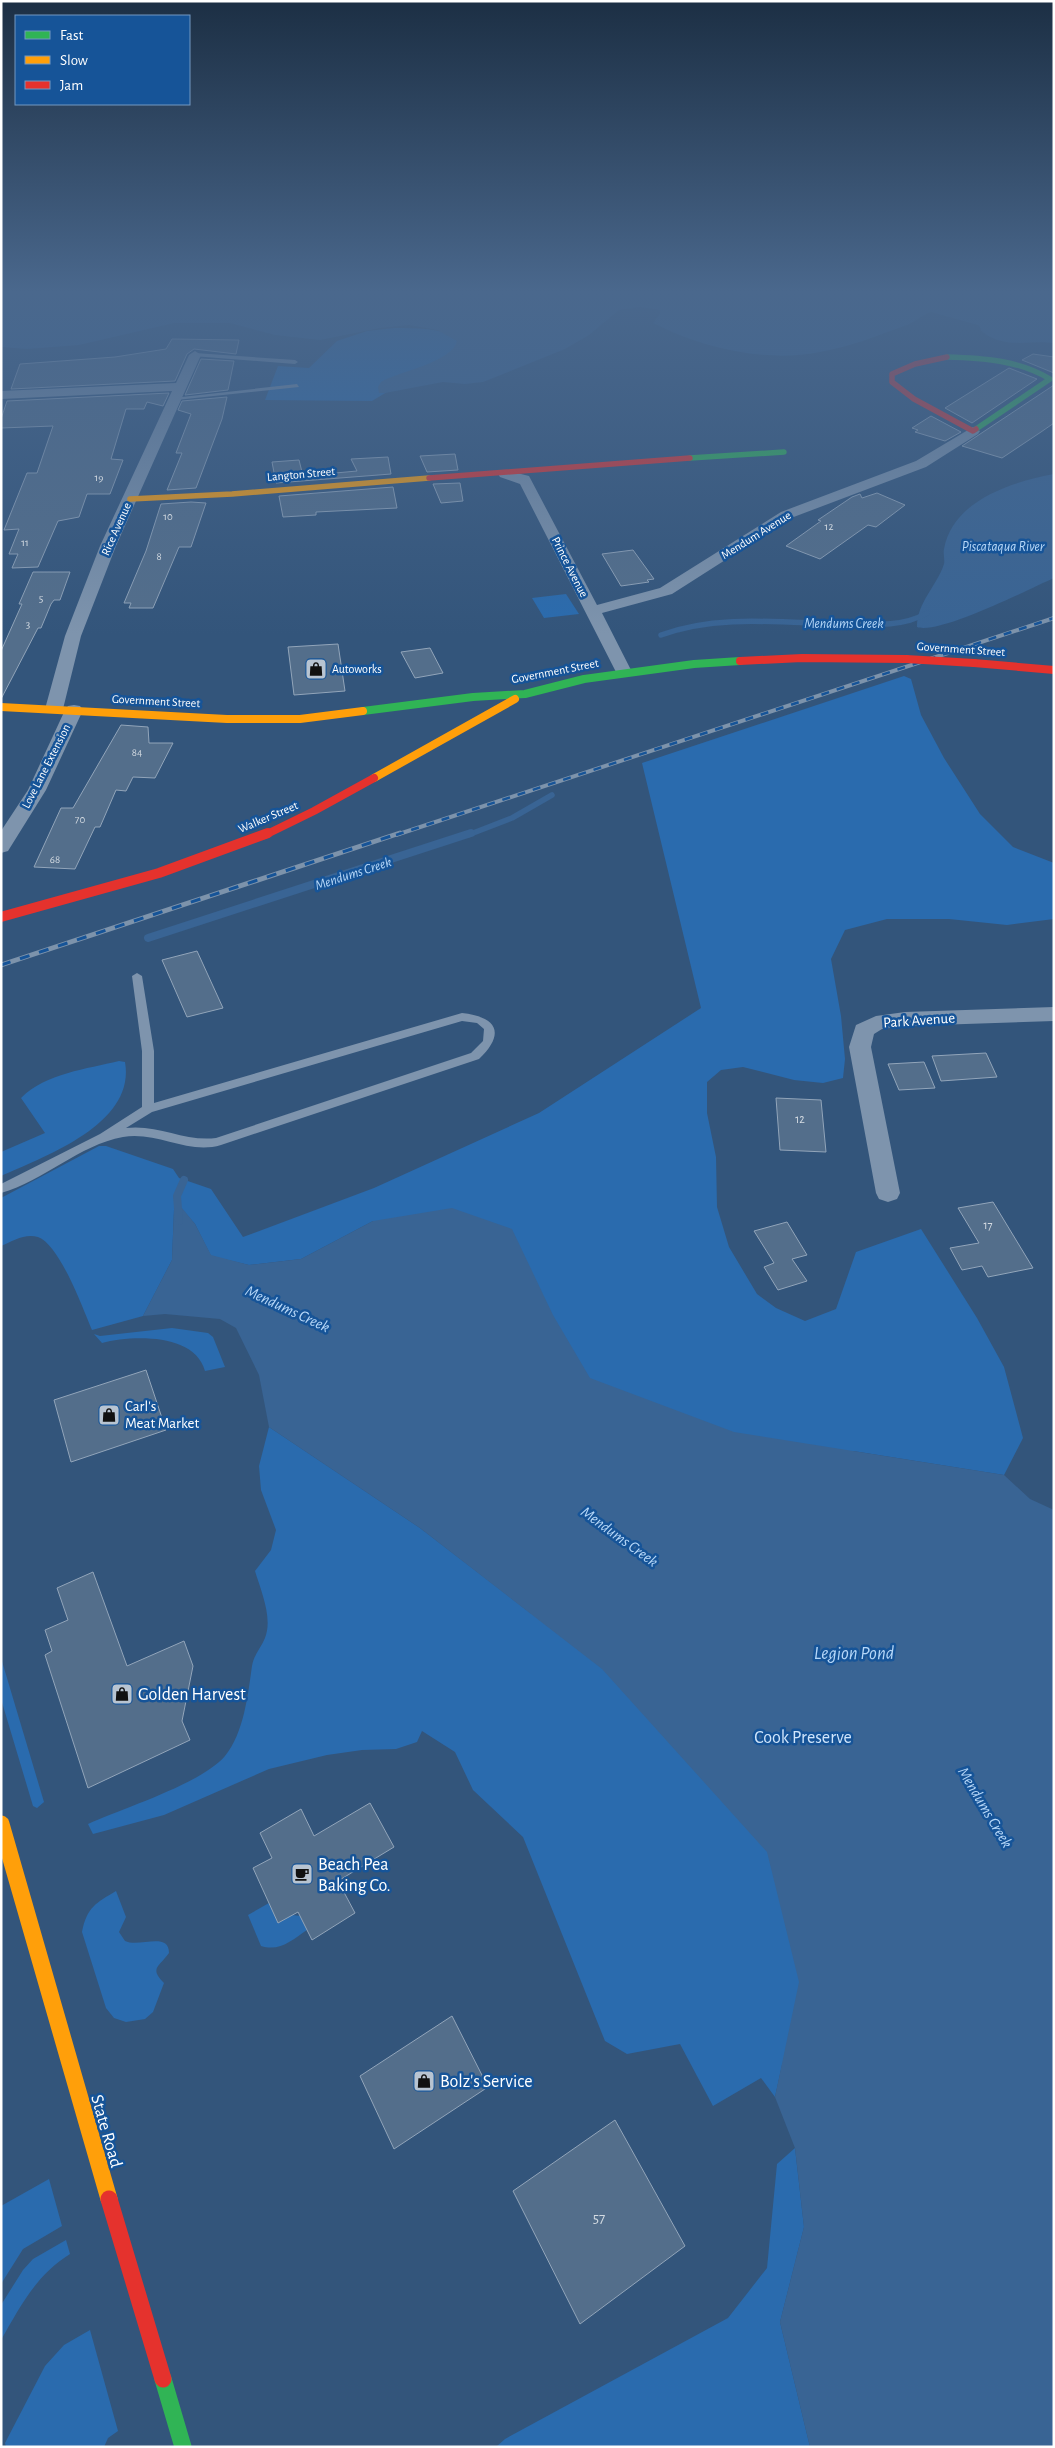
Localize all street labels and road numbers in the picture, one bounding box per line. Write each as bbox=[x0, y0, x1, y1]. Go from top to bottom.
street label: Langton Street bbox=[266, 465, 336, 483]
street label: Rice Avenue bbox=[99, 501, 133, 557]
street label: Mendum Avenue bbox=[719, 509, 793, 561]
street label: Prince Avenue bbox=[550, 535, 590, 599]
street label: Government Street bbox=[916, 640, 1006, 658]
street label: Government Street bbox=[510, 657, 600, 685]
street label: Government Street bbox=[112, 693, 201, 709]
street label: Love Lane Extension bbox=[20, 722, 72, 810]
street label: Walker Street bbox=[236, 799, 300, 835]
street label: Park Avenue bbox=[883, 1010, 956, 1030]
street label: State Road bbox=[87, 2093, 125, 2170]

